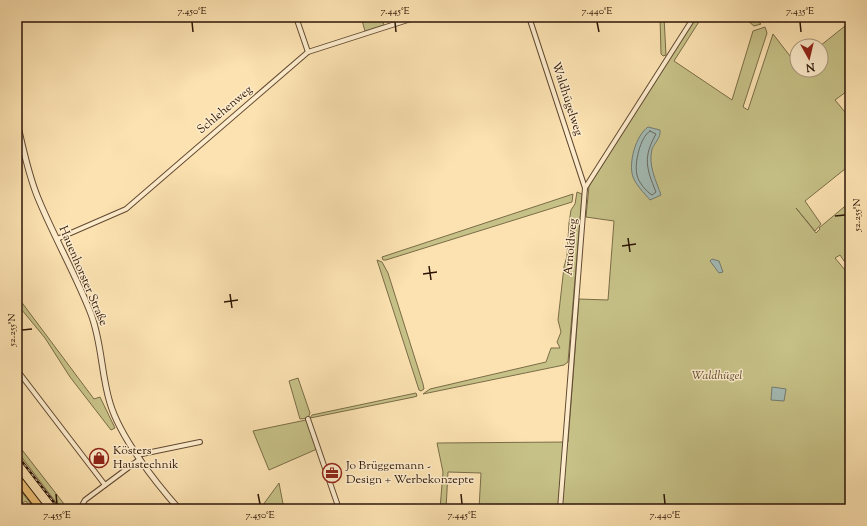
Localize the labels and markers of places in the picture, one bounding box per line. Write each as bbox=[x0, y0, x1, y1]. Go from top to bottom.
place label: Kösters Haustechnik bbox=[113, 442, 179, 474]
shop icon: Kösters Haustechnik bbox=[88, 447, 110, 469]
place label: Jo Brüggemann - Design + Werbekonzepte bbox=[345, 457, 474, 489]
office icon: Jo Brüggemann - Design + Werbekonzepte bbox=[321, 462, 343, 484]

